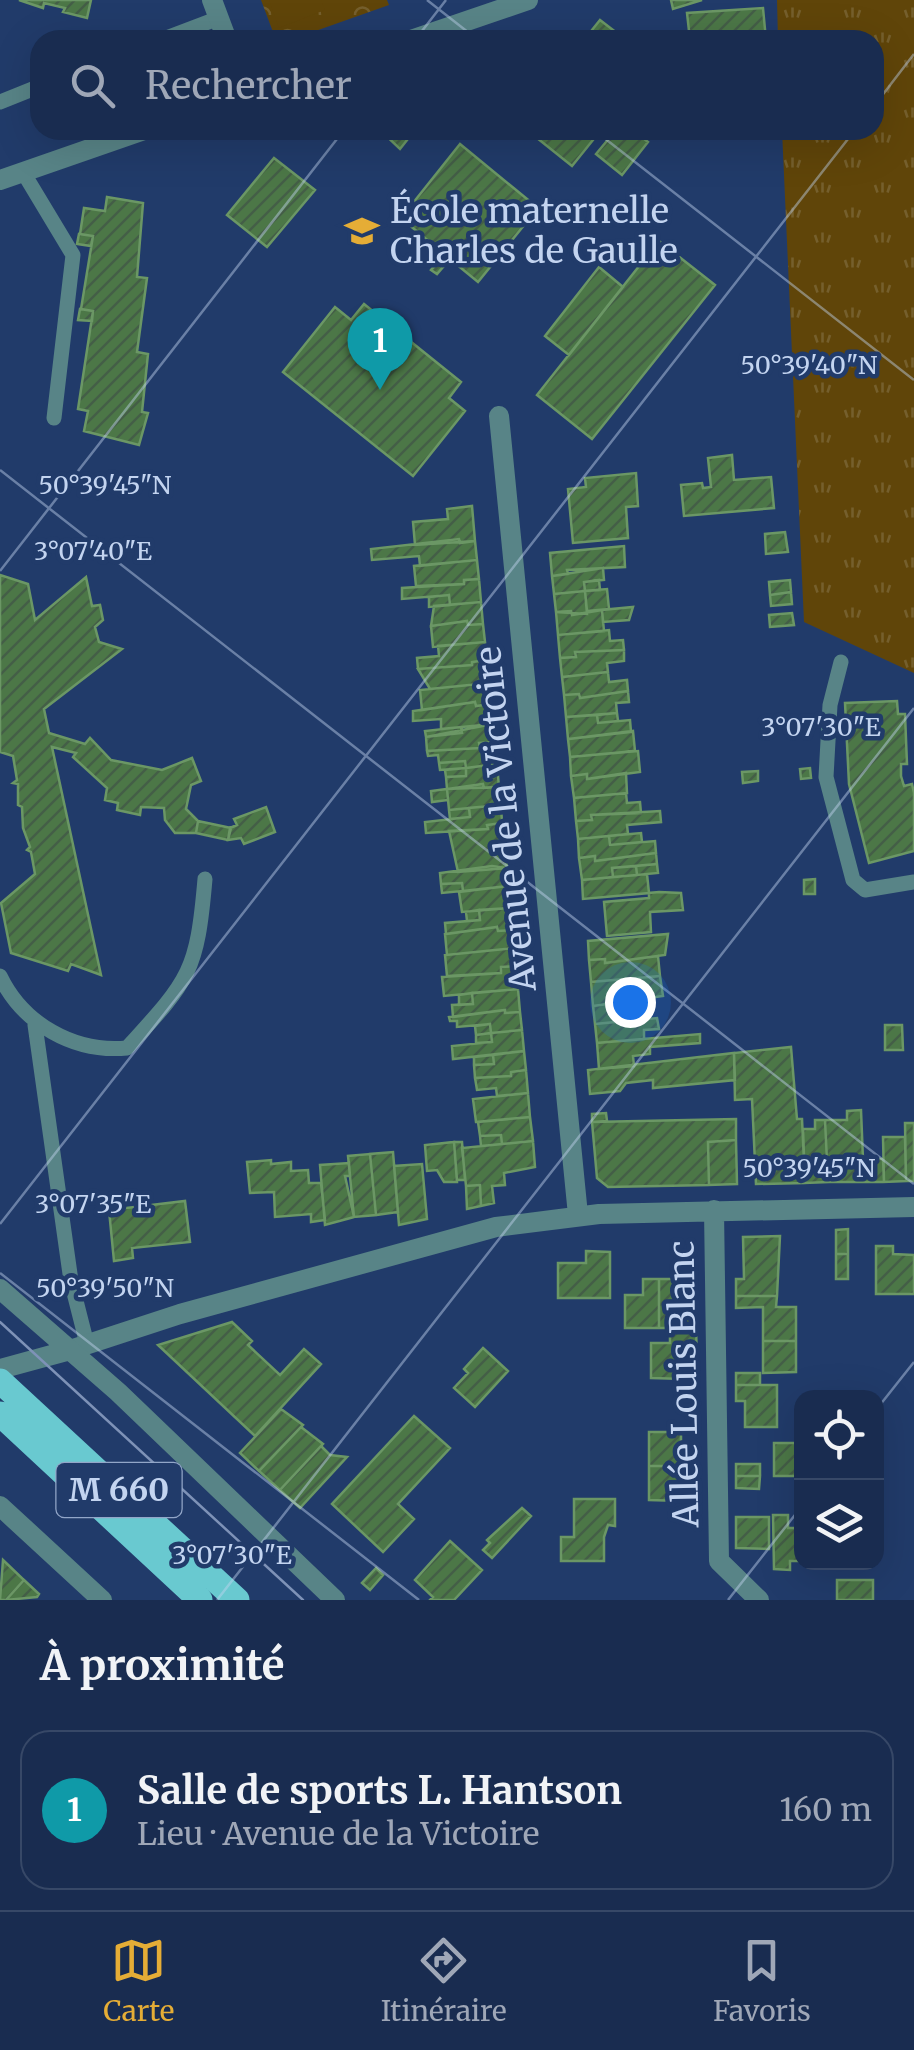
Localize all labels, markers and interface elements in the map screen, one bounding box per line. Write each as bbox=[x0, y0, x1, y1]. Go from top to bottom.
search box bbox=[30, 30, 884, 140]
icon: search bbox=[65, 58, 120, 113]
text: Rechercher bbox=[145, 62, 352, 109]
place label: École maternelle Charles de Gaulle bbox=[390, 188, 678, 273]
school or university icon: École maternelle Charles de Gaulle bbox=[343, 212, 381, 250]
pin: 1 bbox=[348, 308, 412, 390]
text: 50°39'40"N bbox=[741, 349, 877, 381]
text: 50°39'45"N bbox=[39, 469, 171, 501]
text: 3°07'40"E bbox=[34, 535, 152, 567]
street label: Avenue de la Victoire bbox=[466, 644, 546, 995]
text: 3°07'30"E bbox=[761, 711, 881, 743]
your location bbox=[605, 977, 656, 1028]
text: 50°39'45"N bbox=[743, 1152, 875, 1184]
text: 3°07'35"E bbox=[35, 1188, 151, 1220]
street label: Allée Louis Blanc bbox=[659, 1240, 709, 1529]
text: 50°39'50"N bbox=[36, 1272, 174, 1304]
map controls bbox=[794, 1390, 884, 1570]
button: locate bbox=[794, 1390, 884, 1480]
road number: M 660 bbox=[56, 1463, 182, 1517]
button: layers bbox=[794, 1480, 884, 1570]
text: 3°07'30"E bbox=[172, 1539, 292, 1571]
text: À proximité bbox=[40, 1639, 284, 1691]
text: Salle de sports L. Hantson bbox=[137, 1767, 622, 1814]
text: 1 bbox=[67, 1790, 82, 1830]
text: 160 m bbox=[780, 1790, 872, 1830]
text: Lieu · Avenue de la Victoire bbox=[137, 1814, 539, 1854]
tab: Carte bbox=[103, 1933, 174, 2029]
tab: Itinéraire bbox=[381, 1933, 507, 2029]
tab: Favoris bbox=[713, 1933, 811, 2029]

